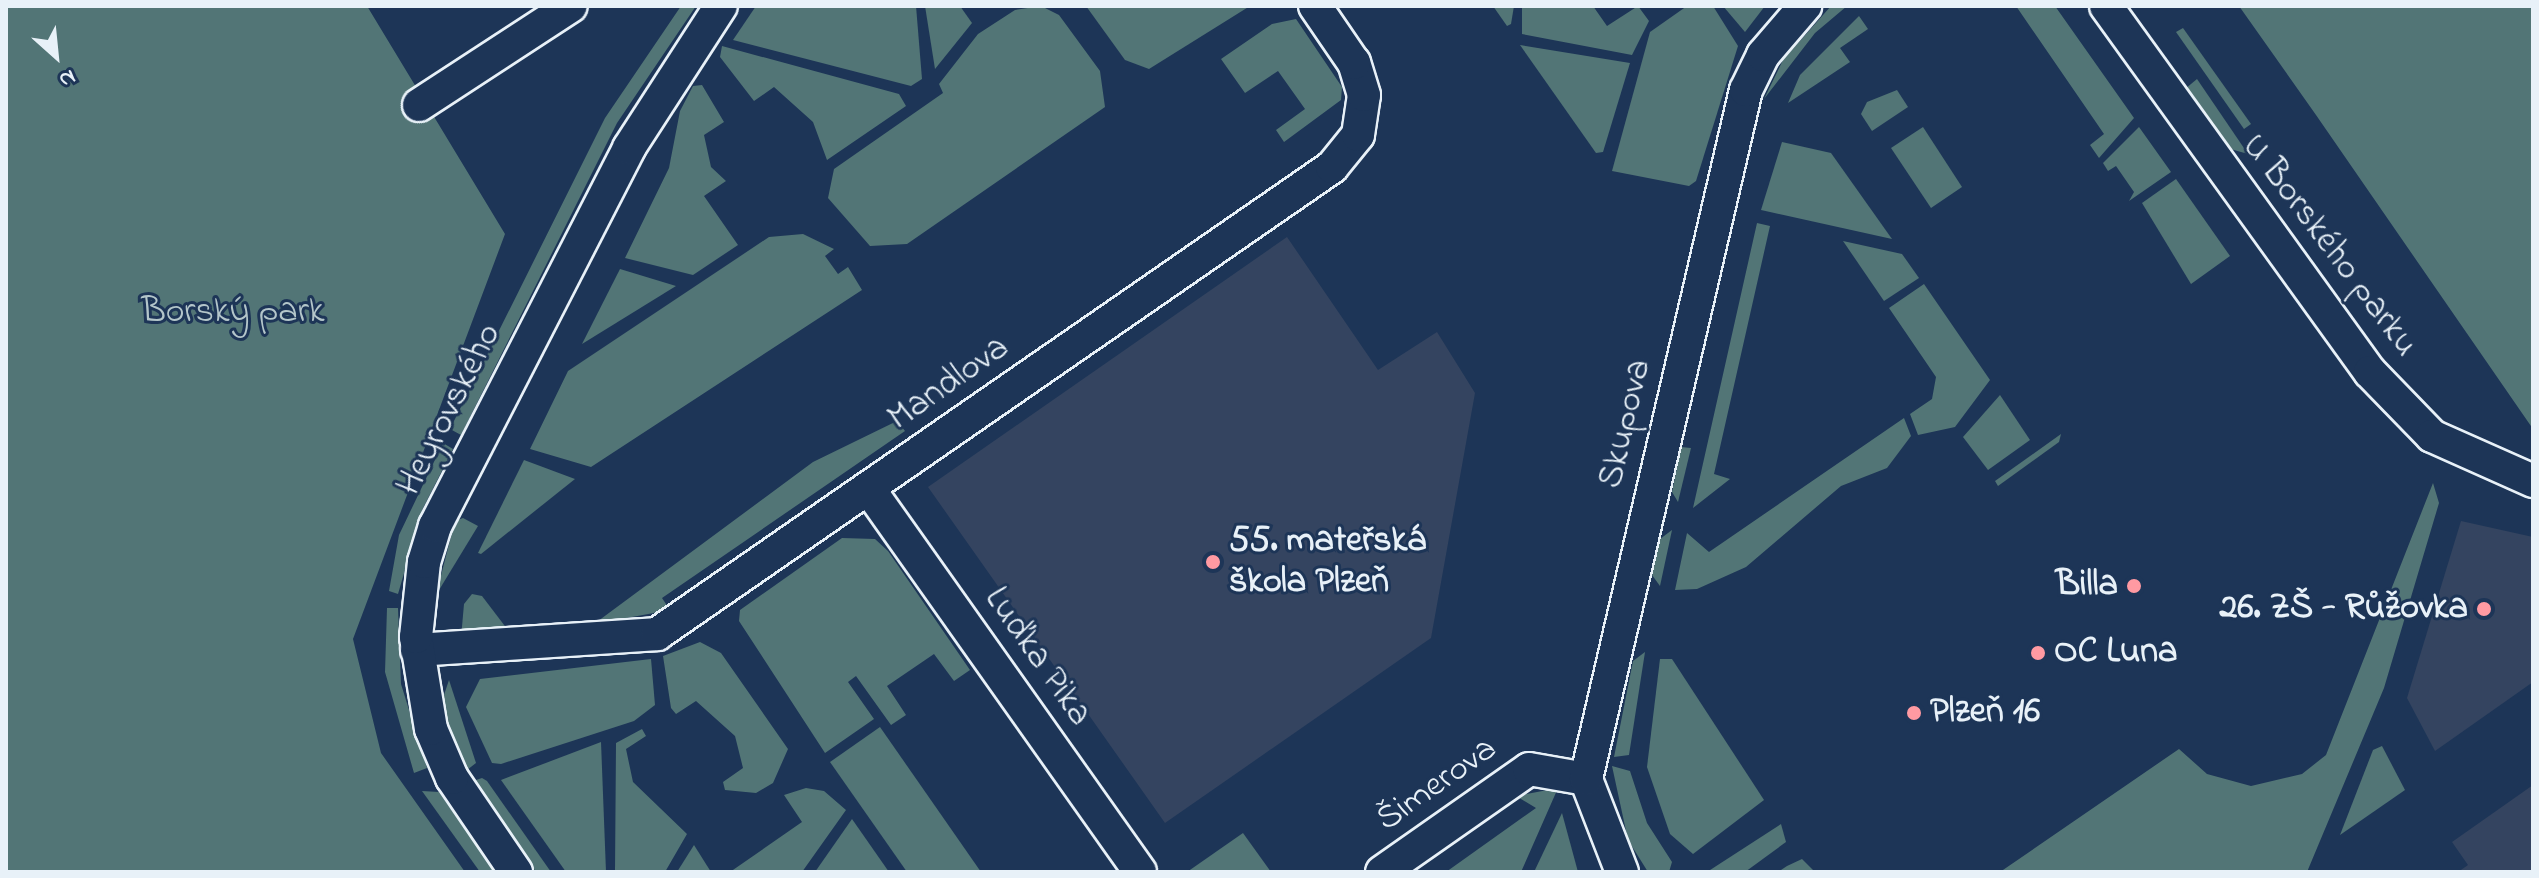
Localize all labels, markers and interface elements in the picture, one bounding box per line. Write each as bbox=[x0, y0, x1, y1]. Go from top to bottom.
north arrow bbox=[16, 16, 96, 96]
text: N bbox=[53, 60, 81, 95]
street label: U Borského parku bbox=[2231, 126, 2427, 366]
park label: Borský park bbox=[141, 291, 325, 335]
street label: Heyrovského bbox=[388, 317, 512, 503]
street label: Mandlova bbox=[880, 327, 1018, 441]
street label: Skupova bbox=[1590, 355, 1662, 493]
place label: 55. mateřská škola Plzeň bbox=[1229, 519, 1426, 604]
marker: 55. mateřská škola Plzeň bbox=[1204, 553, 1222, 571]
place label: Billa bbox=[2056, 564, 2118, 608]
marker: Billa bbox=[2125, 577, 2143, 595]
street label: Luďka Pika bbox=[974, 579, 1100, 735]
place label: 26. ZŠ - Růžovka bbox=[2220, 587, 2468, 631]
marker: 26. ZŠ - Růžovka bbox=[2475, 600, 2493, 618]
place label: OC Luna bbox=[2054, 631, 2177, 675]
marker: OC Luna bbox=[2029, 644, 2047, 662]
place label: Plzeň 16 bbox=[1930, 691, 2040, 735]
marker: Plzeň 16 bbox=[1905, 704, 1923, 722]
street label: Šimerova bbox=[1369, 728, 1505, 842]

